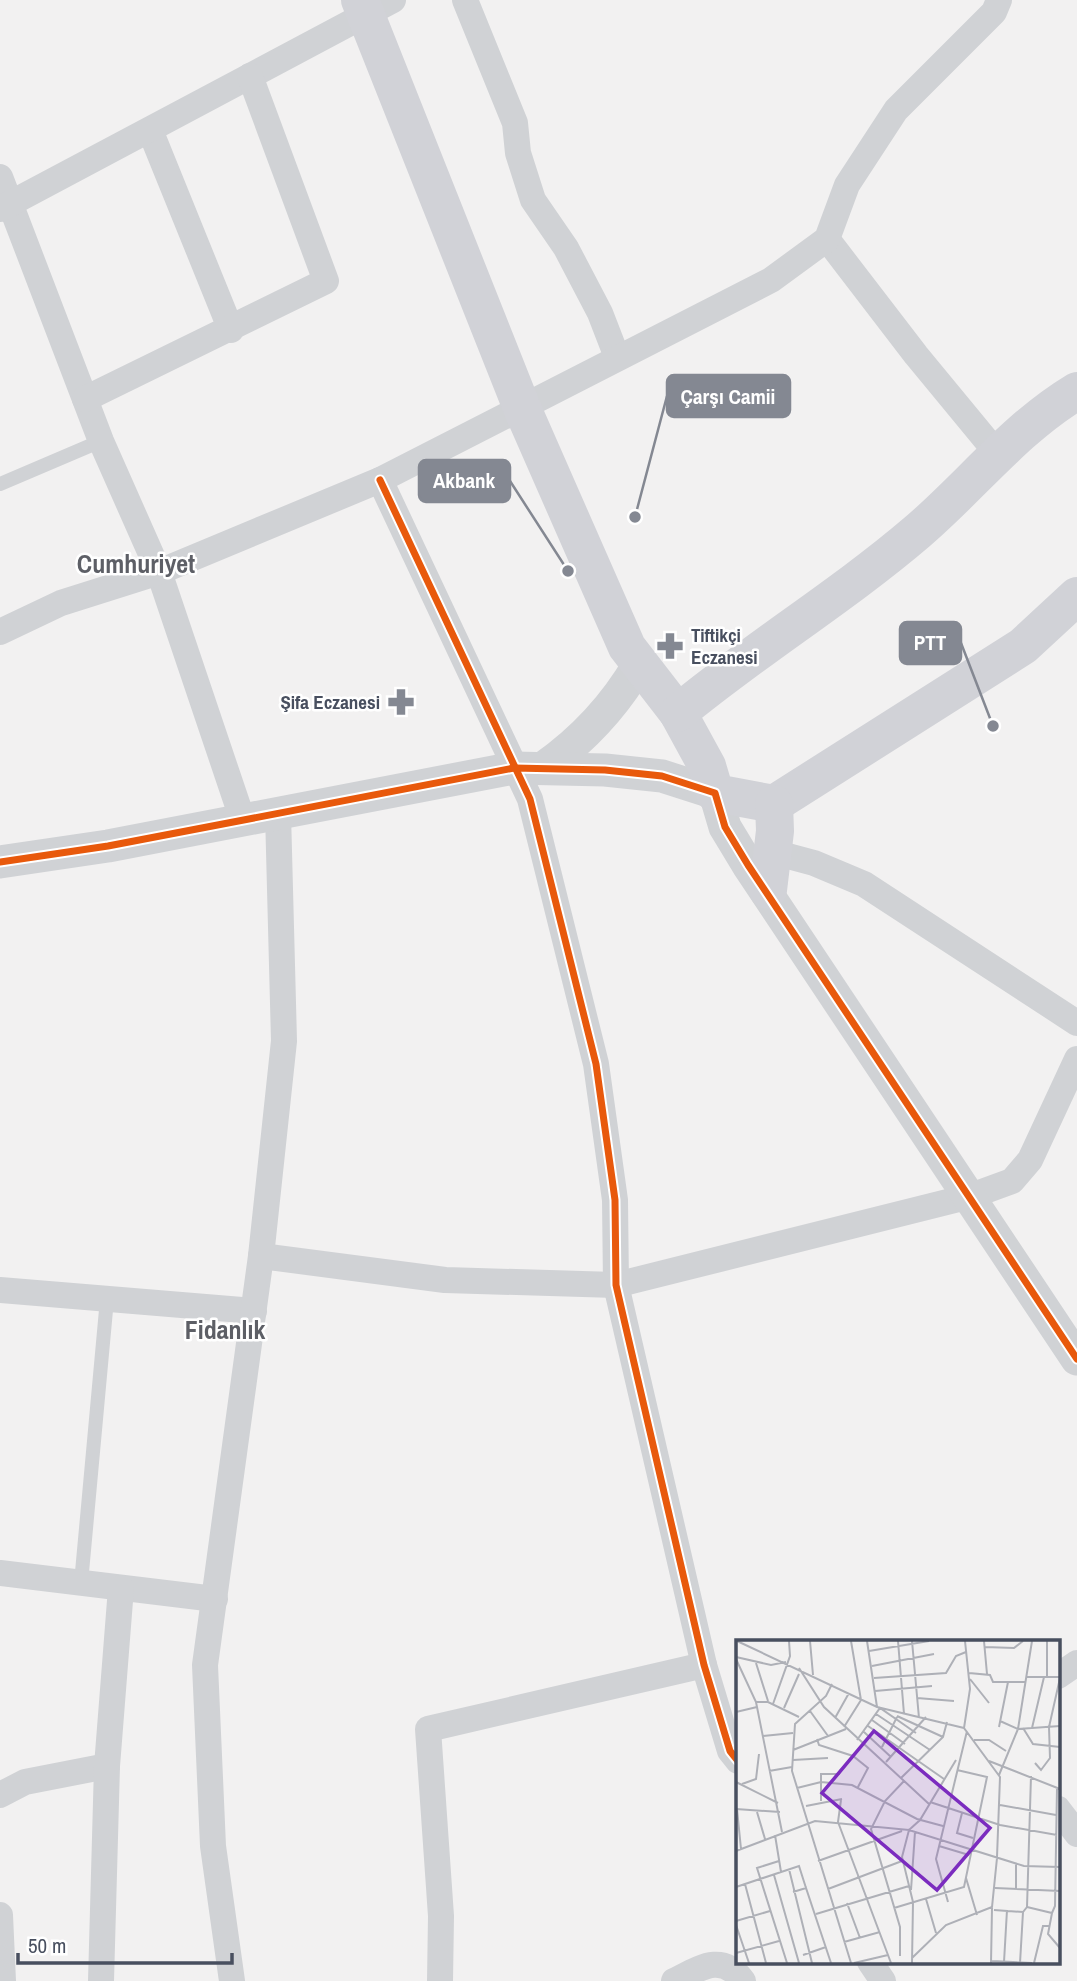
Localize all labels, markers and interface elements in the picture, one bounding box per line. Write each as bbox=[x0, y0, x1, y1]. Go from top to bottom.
callout: Çarşı Camii bbox=[667, 375, 790, 417]
text: Çarşı Camii bbox=[681, 382, 775, 411]
callout: Akbank bbox=[419, 460, 510, 502]
text: Akbank bbox=[433, 466, 496, 495]
district label: Cumhuriyet bbox=[77, 546, 195, 581]
place label: Tiftikçi Eczanesi bbox=[691, 622, 758, 670]
callout: PTT bbox=[900, 622, 961, 664]
text: PTT bbox=[914, 628, 947, 657]
pharmacy icon: Tiftikçi Eczanesi bbox=[655, 631, 685, 661]
pharmacy icon: Şifa Eczanesi bbox=[386, 687, 416, 717]
place label: Şifa Eczanesi bbox=[280, 689, 380, 715]
district label: Fidanlık bbox=[185, 1312, 265, 1347]
inset map bbox=[736, 1640, 1060, 1964]
scale bar bbox=[18, 1922, 231, 1966]
text: 50 m bbox=[28, 1931, 66, 1960]

